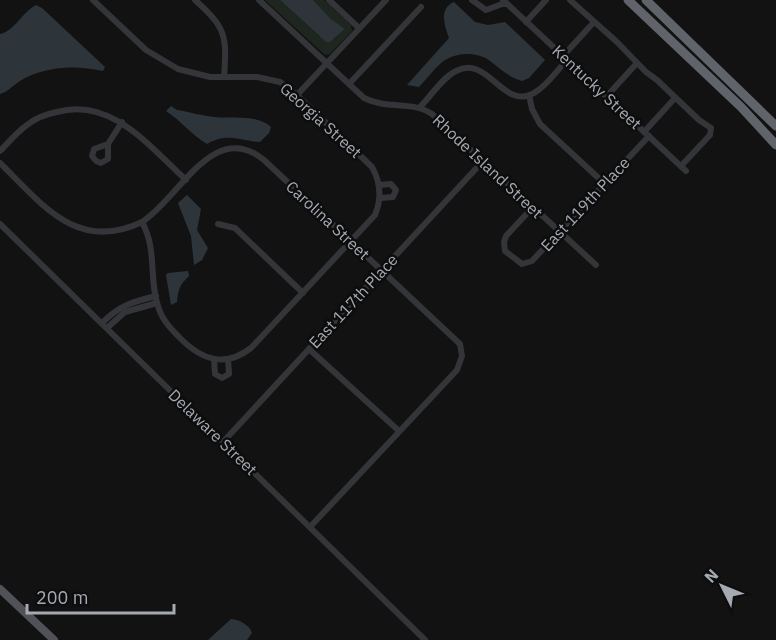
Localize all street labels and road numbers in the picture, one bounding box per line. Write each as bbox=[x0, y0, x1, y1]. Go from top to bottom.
street label: Kentucky Street bbox=[548, 41, 646, 133]
street label: Georgia Street bbox=[276, 78, 366, 162]
street label: Rhode Island Street bbox=[429, 110, 547, 222]
street label: East 119th Place bbox=[536, 153, 634, 255]
street label: Carolina Street bbox=[282, 176, 374, 264]
street label: East 117th Place bbox=[304, 250, 402, 352]
street label: Delaware Street bbox=[165, 385, 261, 479]

